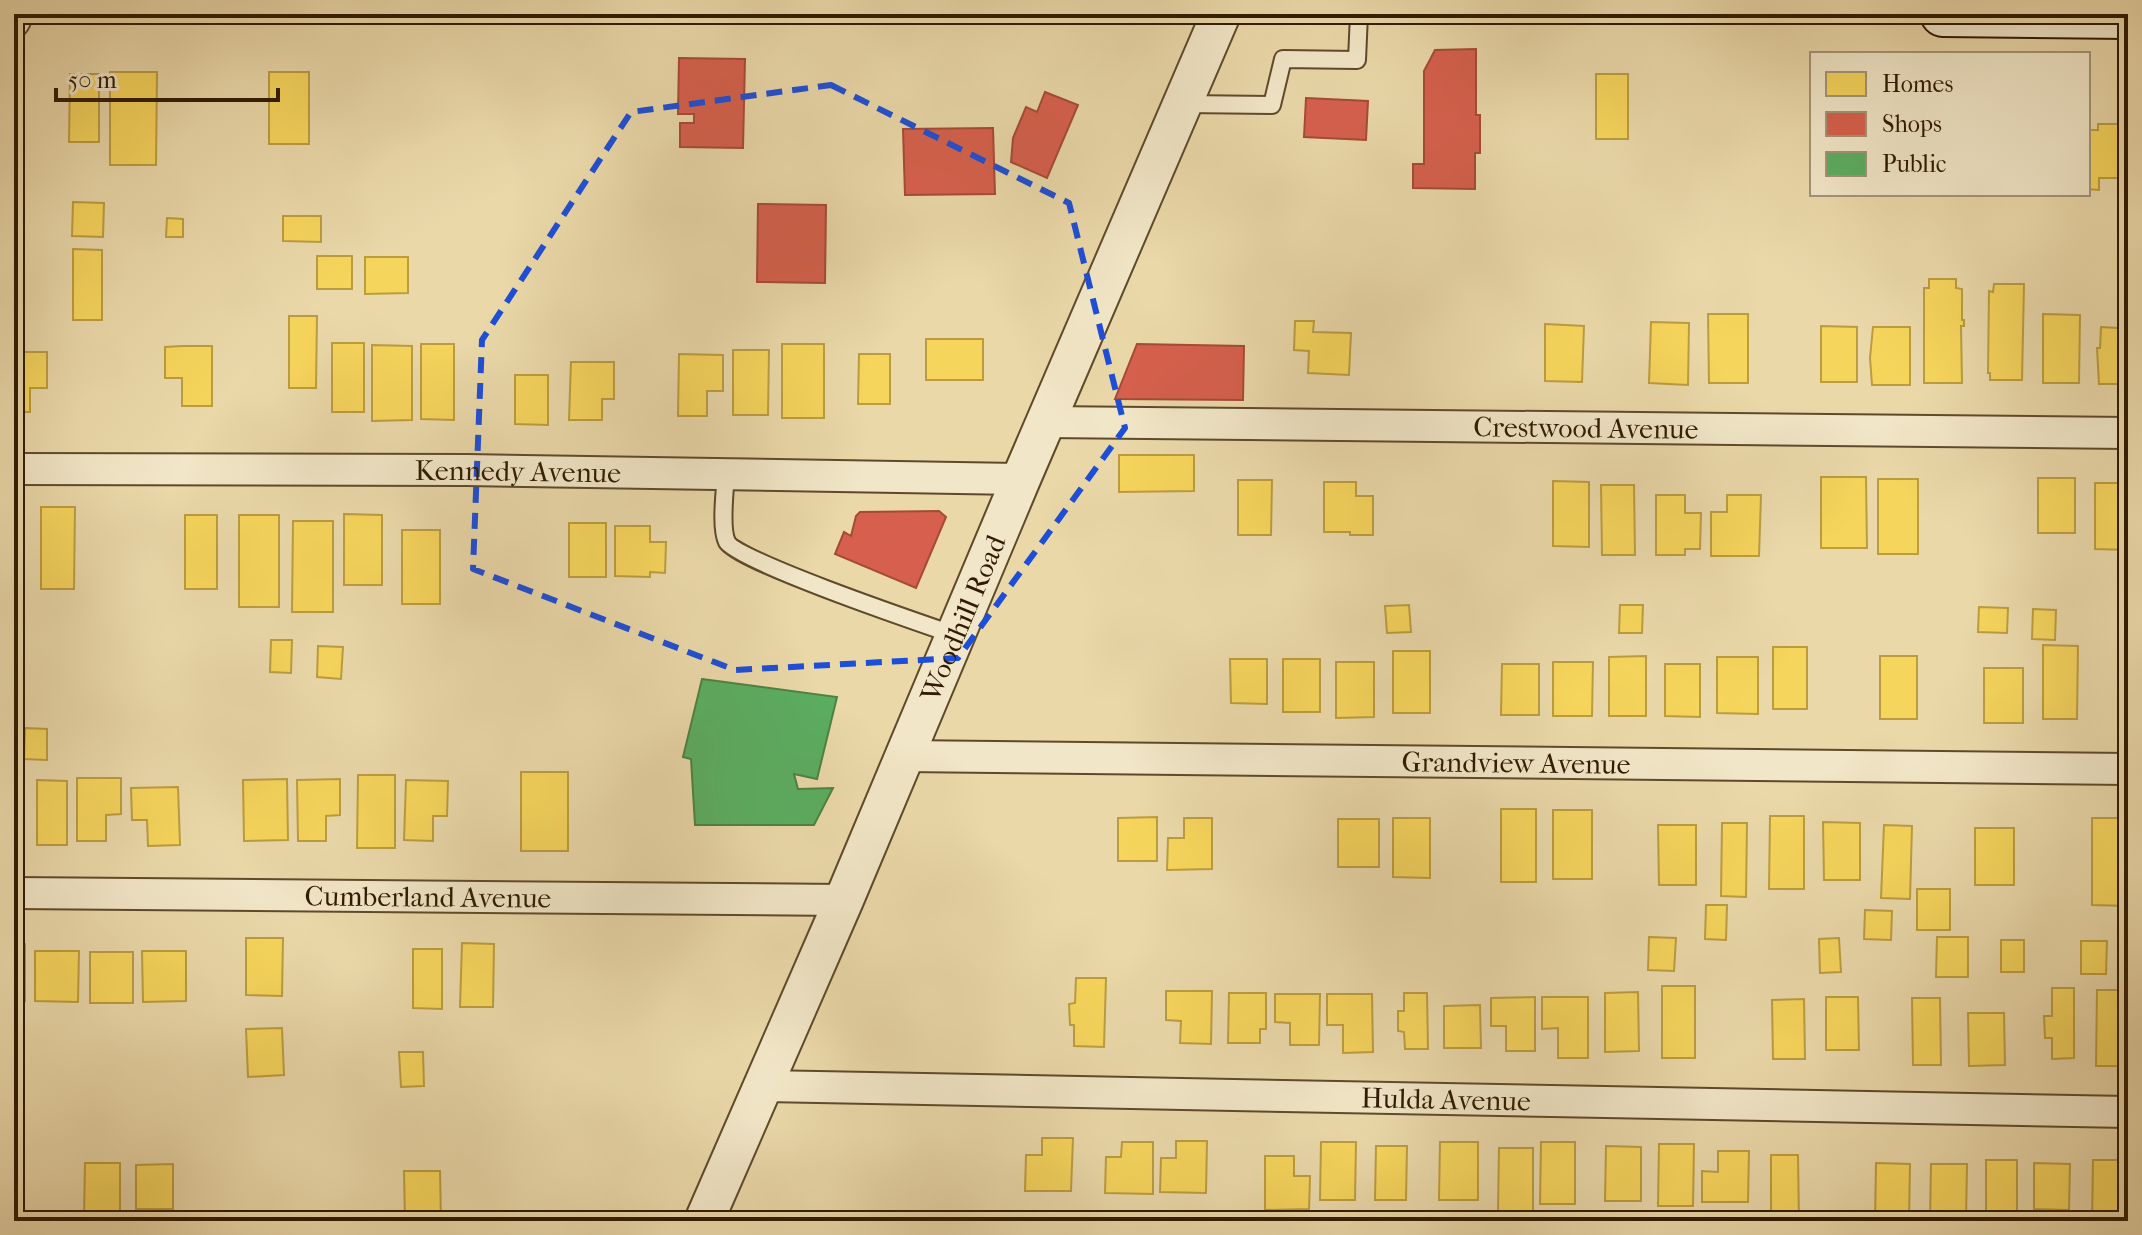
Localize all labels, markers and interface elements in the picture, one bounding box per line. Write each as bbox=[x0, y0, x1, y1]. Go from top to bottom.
scale bar bbox=[56, 52, 278, 102]
legend bbox=[1810, 52, 2090, 196]
text: 50 m bbox=[68, 66, 117, 94]
text: Homes bbox=[1882, 70, 1953, 98]
text: Shops bbox=[1882, 110, 1942, 138]
text: Public bbox=[1882, 150, 1946, 178]
street label: Crestwood Avenue bbox=[1473, 410, 1699, 445]
street label: Kennedy Avenue bbox=[415, 453, 622, 489]
street label: Woodhill Road bbox=[913, 529, 1012, 707]
street label: Grandview Avenue bbox=[1401, 745, 1631, 780]
street label: Cumberland Avenue bbox=[305, 879, 552, 914]
street label: Hulda Avenue bbox=[1361, 1081, 1531, 1117]

